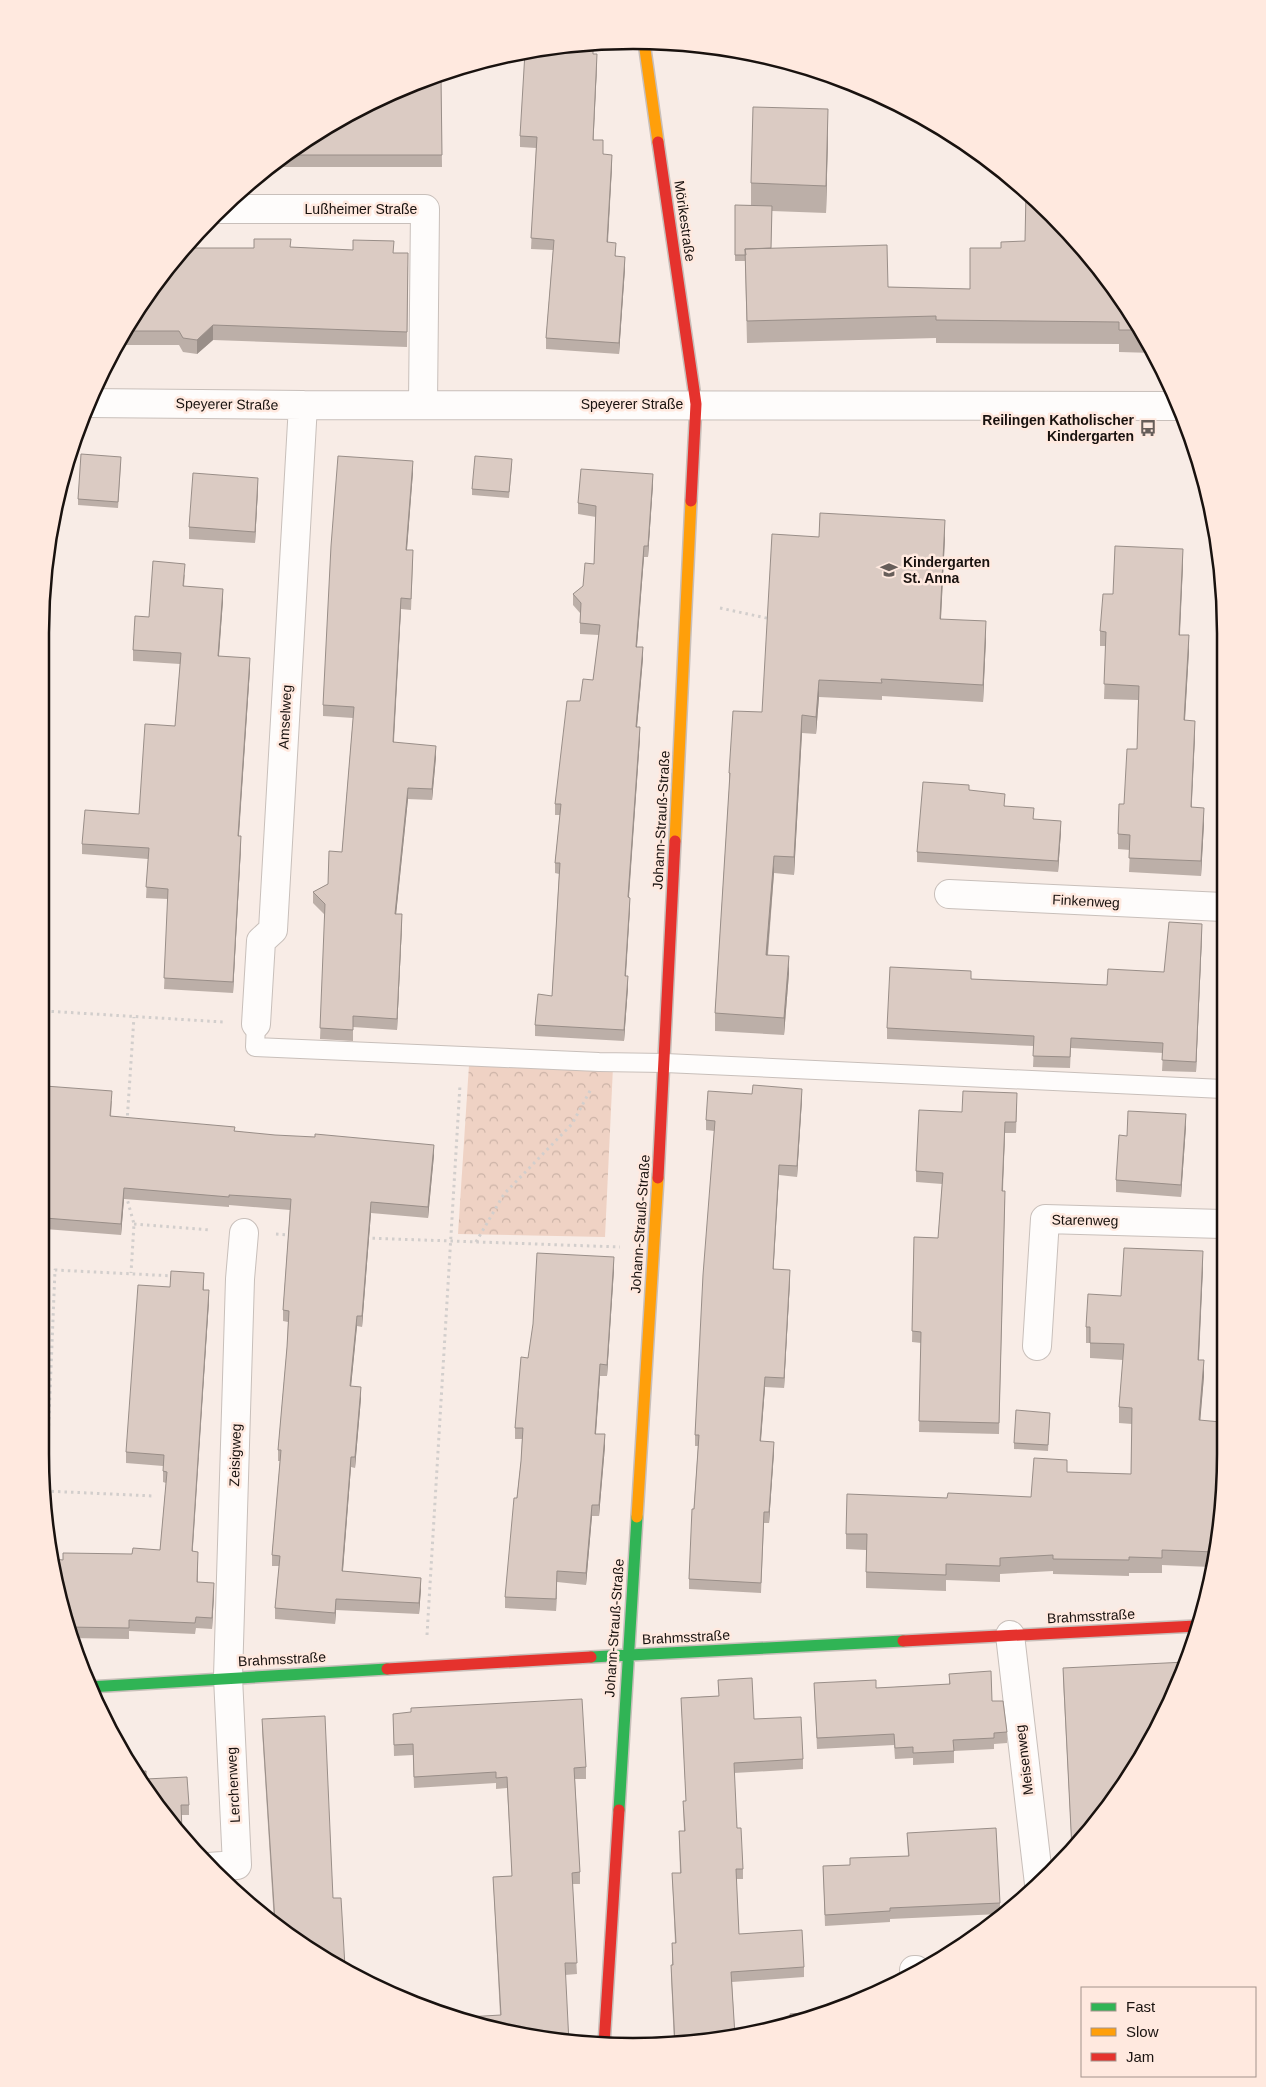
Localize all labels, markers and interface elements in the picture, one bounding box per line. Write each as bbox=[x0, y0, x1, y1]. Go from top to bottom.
street label: Mörikestraße bbox=[671, 179, 699, 263]
street label: Lußheimer Straße bbox=[305, 201, 418, 217]
street label: Speyerer Straße bbox=[176, 395, 279, 413]
street label: Speyerer Straße bbox=[581, 396, 684, 412]
place label: Reilingen Katholischer Kindergarten bbox=[982, 412, 1135, 444]
bus stop icon: Reilingen Katholischer Kindergarten bbox=[1138, 418, 1158, 438]
place label: Kindergarten St. Anna bbox=[903, 554, 990, 586]
school or university icon: Kindergarten St. Anna bbox=[879, 560, 899, 580]
street label: Amselweg bbox=[275, 684, 295, 750]
street label: Johann-Strauß-Straße bbox=[649, 750, 673, 890]
street label: Finkenweg bbox=[1052, 891, 1120, 911]
street label: Johann-Strauß-Straße bbox=[627, 1154, 653, 1294]
street label: Starenweg bbox=[1051, 1211, 1119, 1229]
street label: Zeisigweg bbox=[226, 1423, 244, 1487]
street label: Johann-Strauß-Straße bbox=[601, 1558, 627, 1698]
street label: Brahmsstraße bbox=[1047, 1606, 1136, 1626]
street label: Brahmsstraße bbox=[642, 1627, 731, 1647]
street label: Brahmsstraße bbox=[238, 1649, 327, 1669]
street label: Meisenweg bbox=[1012, 1724, 1036, 1796]
street label: Lerchenweg bbox=[223, 1746, 243, 1824]
legend bbox=[1081, 1987, 1256, 2077]
text: Fast bbox=[1126, 1998, 1156, 2015]
text: Slow bbox=[1126, 2023, 1159, 2040]
text: Jam bbox=[1126, 2048, 1154, 2065]

